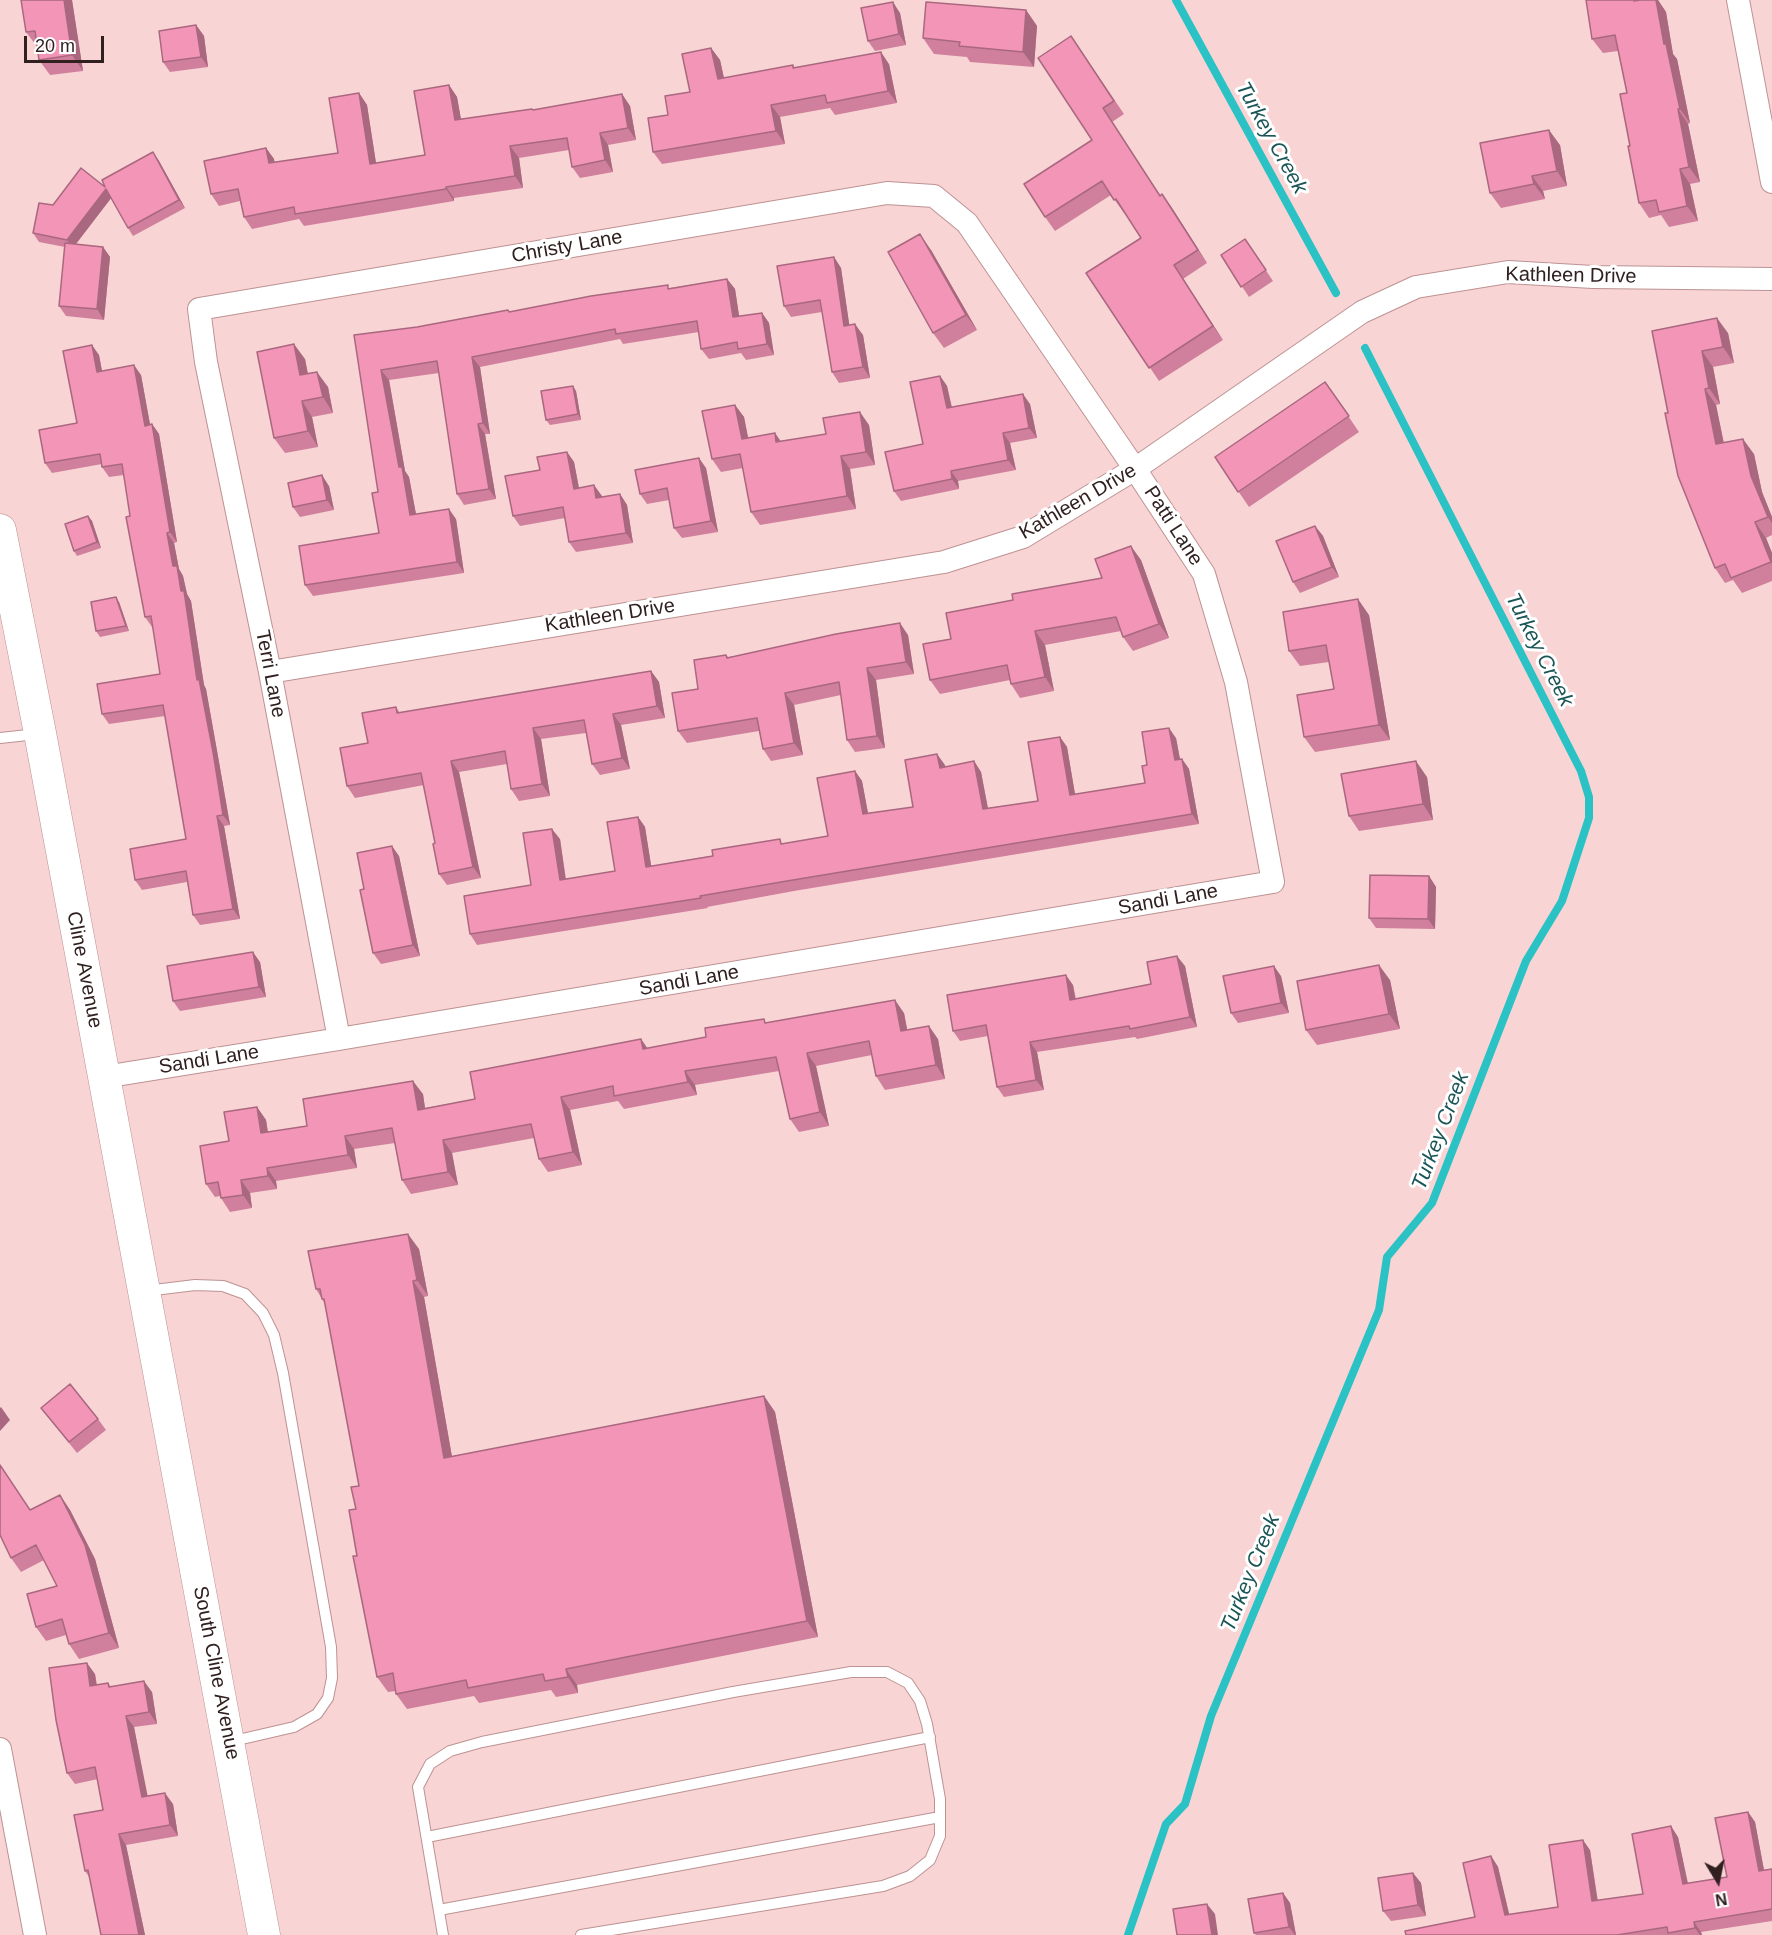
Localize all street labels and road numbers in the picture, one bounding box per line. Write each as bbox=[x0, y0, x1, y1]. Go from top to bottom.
street label: Christy Lane bbox=[510, 225, 624, 269]
street label: Kathleen Drive bbox=[1505, 263, 1637, 289]
street label: Kathleen Drive bbox=[1015, 459, 1141, 545]
street label: Patti Lane bbox=[1138, 482, 1208, 570]
street label: Kathleen Drive bbox=[543, 594, 677, 638]
street label: Terri Lane bbox=[250, 628, 290, 720]
street label: Sandi Lane bbox=[1116, 879, 1220, 921]
street label: Cline Avenue bbox=[61, 909, 107, 1031]
street label: Sandi Lane bbox=[637, 960, 741, 1002]
street label: Sandi Lane bbox=[157, 1040, 261, 1080]
street label: South Cline Avenue bbox=[187, 1584, 245, 1762]

